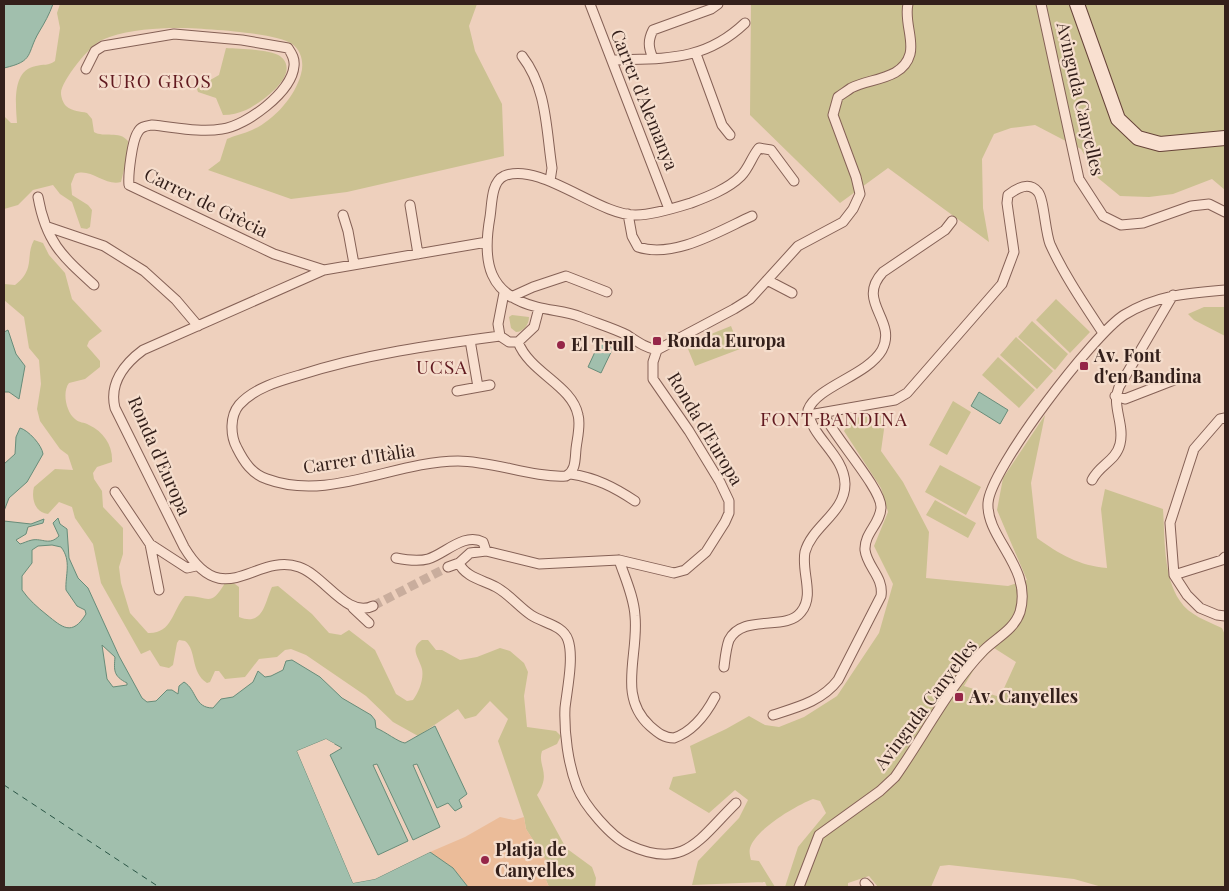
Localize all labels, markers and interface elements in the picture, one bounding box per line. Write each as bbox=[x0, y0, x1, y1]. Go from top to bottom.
street label: Avinguda Canyelles bbox=[1051, 19, 1110, 178]
street label: Carrer d'Alemanya bbox=[606, 26, 684, 174]
district label: SURO GROS bbox=[98, 67, 212, 93]
street label: Carrer de Grècia bbox=[141, 162, 272, 242]
place label: Ronda Europa bbox=[667, 328, 786, 352]
place label: El Trull bbox=[571, 332, 635, 356]
marker: Ronda Europa bbox=[651, 335, 663, 347]
marker: El Trull bbox=[555, 339, 567, 351]
place label: Av. Font d'en Bandina bbox=[1093, 343, 1202, 388]
district label: UCSA bbox=[416, 353, 468, 379]
marker: Av. Font d'en Bandina bbox=[1078, 360, 1090, 372]
street label: Ronda d'Europa bbox=[663, 367, 749, 490]
street label: Ronda d'Europa bbox=[123, 392, 197, 519]
district label: FONT BANDINA bbox=[760, 405, 908, 431]
street label: Carrer d'Itàlia bbox=[301, 437, 416, 479]
street label: Avinguda Canyelles bbox=[868, 635, 982, 775]
place label: Av. Canyelles bbox=[968, 684, 1078, 708]
marker: Av. Canyelles bbox=[953, 691, 965, 703]
place label: Platja de Canyelles bbox=[495, 837, 575, 882]
marker: Platja de Canyelles bbox=[479, 854, 491, 866]

